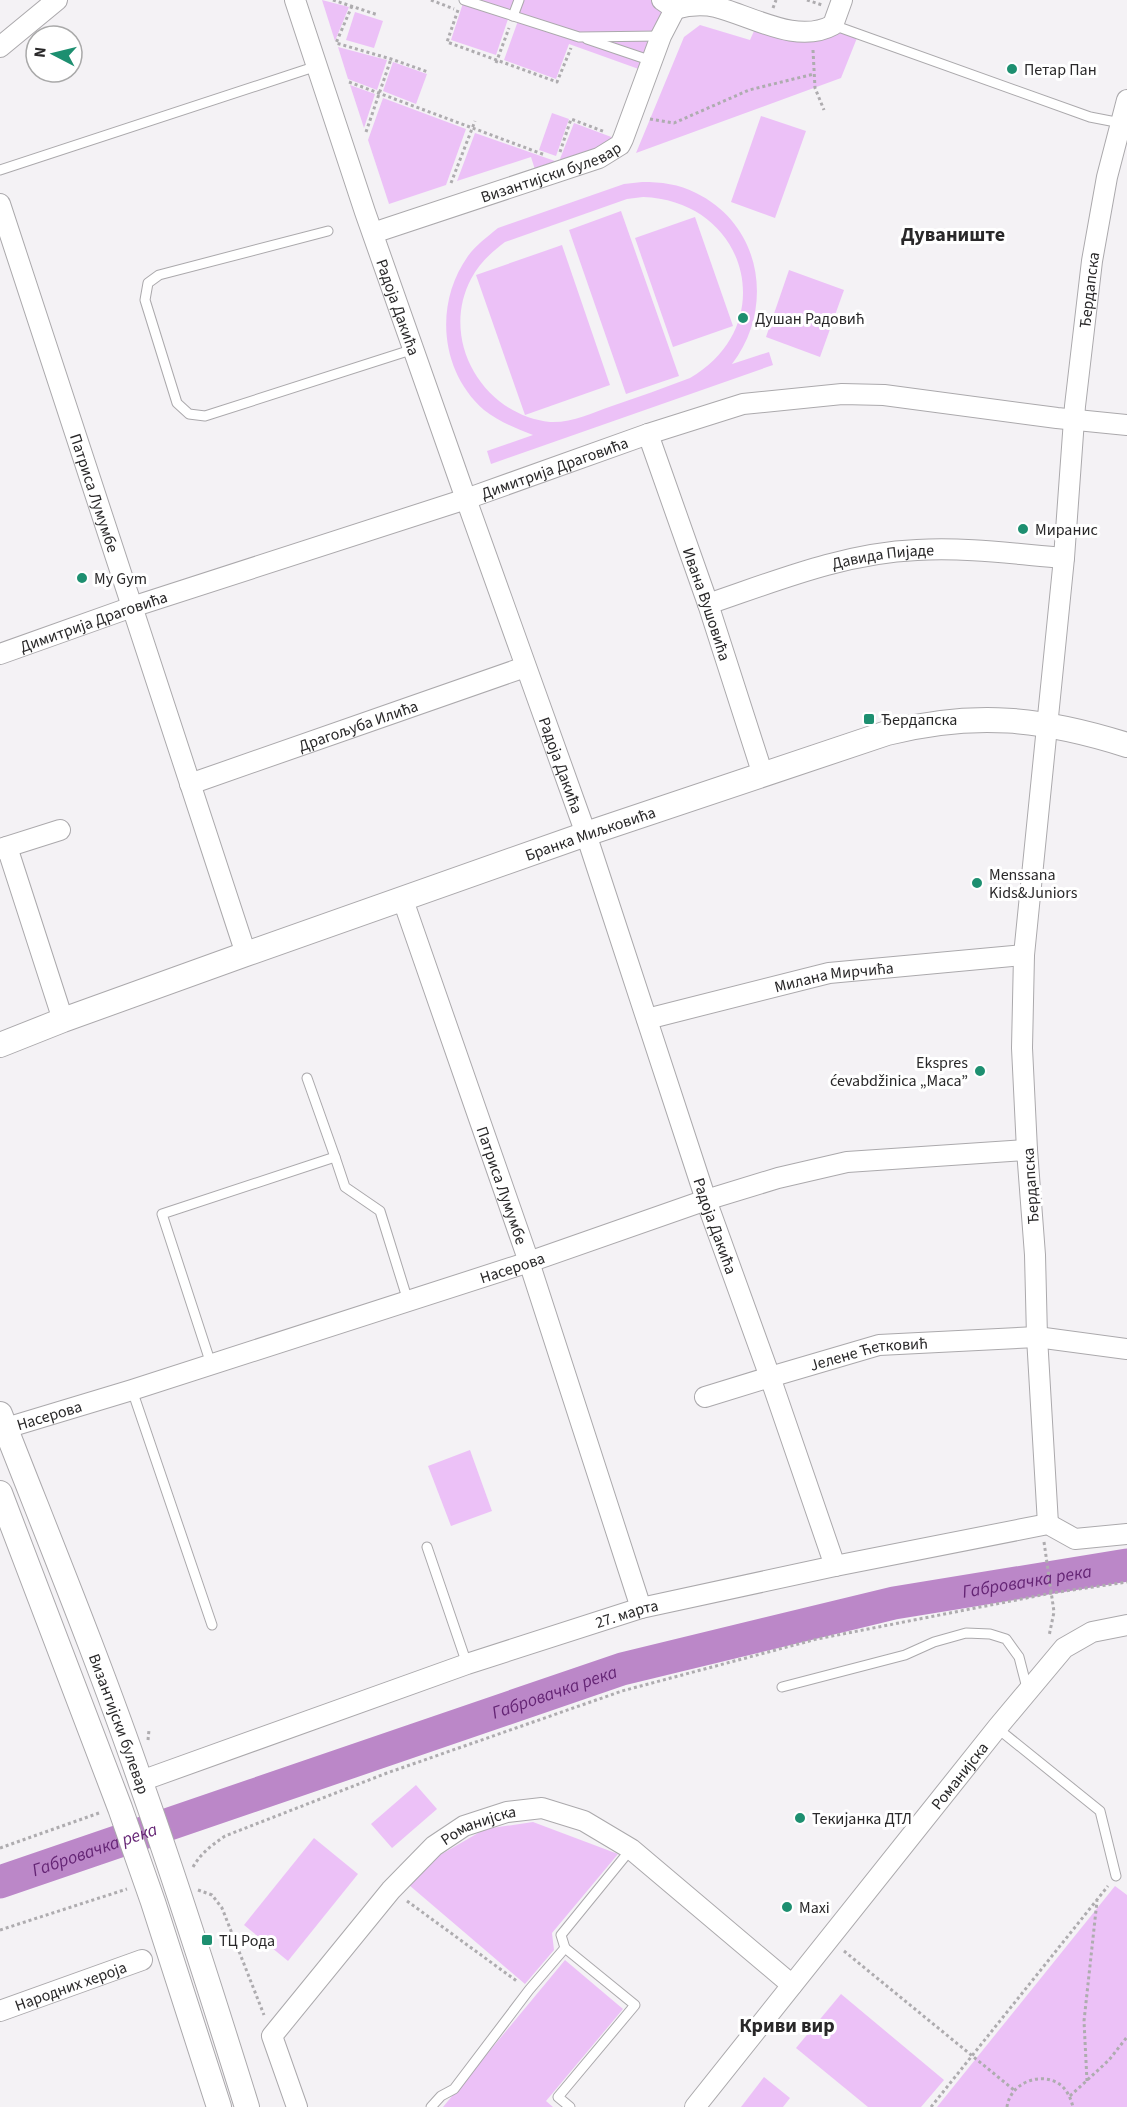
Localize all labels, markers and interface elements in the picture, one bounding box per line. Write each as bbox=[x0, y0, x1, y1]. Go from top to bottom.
north arrow bbox=[24, 24, 84, 84]
text: N bbox=[29, 46, 52, 59]
place label: Петар Пан bbox=[1024, 59, 1097, 81]
marker: Петар Пан bbox=[1005, 62, 1019, 76]
street label: Византијски булевар bbox=[478, 137, 626, 209]
district label: Дуваниште bbox=[901, 221, 1005, 249]
street label: Ђердапска bbox=[1074, 250, 1105, 329]
street label: Радоја Дакића bbox=[370, 256, 425, 359]
place label: Душан Радовић bbox=[755, 308, 864, 330]
marker: Душан Радовић bbox=[736, 311, 750, 325]
street label: Патриса Лумумбе bbox=[64, 431, 124, 556]
street label: Димитрија Драговића bbox=[478, 432, 631, 505]
place label: Миранис bbox=[1035, 519, 1098, 541]
marker: Миранис bbox=[1016, 522, 1030, 536]
street label: Давида Пијаде bbox=[829, 539, 934, 575]
street label: Ивана Вушовића bbox=[677, 545, 736, 664]
place label: My Gym bbox=[94, 568, 147, 590]
marker: My Gym bbox=[75, 571, 89, 585]
street label: Димитрија Драговића bbox=[17, 586, 170, 658]
street label: Драгољуба Илића bbox=[296, 695, 421, 757]
place label: Ђердапска bbox=[881, 709, 957, 731]
marker: Ђердапска bbox=[862, 712, 876, 726]
street label: Радоја Дакића bbox=[533, 714, 588, 817]
street label: Бранка Миљковића bbox=[522, 801, 659, 867]
place label: Menssana Kids&Juniors bbox=[989, 864, 1078, 904]
marker: Menssana Kids&Juniors bbox=[970, 876, 984, 890]
street label: Милана Мирчића bbox=[772, 957, 895, 998]
place label: Ekspres ćevabdžinica „Maca” bbox=[830, 1052, 968, 1092]
marker: Ekspres ćevabdžinica „Maca” bbox=[973, 1064, 987, 1078]
street label: Патриса Лумумбе bbox=[471, 1123, 532, 1248]
street label: Ђердапска bbox=[1017, 1147, 1045, 1225]
street label: Радоја Дакића bbox=[687, 1175, 742, 1277]
street label: Насерова bbox=[477, 1247, 548, 1289]
street label: Јелене Ћетковић bbox=[807, 1333, 928, 1377]
street label: Насерова bbox=[14, 1396, 85, 1436]
water label: Габровачка река bbox=[960, 1559, 1094, 1605]
street label: 27. марта bbox=[593, 1595, 661, 1634]
street label: Византијски булевар bbox=[83, 1651, 154, 1798]
water label: Габровачка река bbox=[489, 1659, 621, 1726]
street label: Романијска bbox=[926, 1738, 994, 1814]
street label: Романијска bbox=[436, 1801, 517, 1851]
place label: Текијанка ДТЛ bbox=[812, 1808, 912, 1830]
marker: Текијанка ДТЛ bbox=[793, 1811, 807, 1825]
water label: Габровачка река bbox=[29, 1817, 161, 1883]
place label: Maxi bbox=[799, 1897, 830, 1919]
marker: Maxi bbox=[780, 1900, 794, 1914]
place label: ТЦ Рода bbox=[219, 1930, 275, 1952]
marker: ТЦ Рода bbox=[200, 1933, 214, 1947]
street label: Народних хероја bbox=[12, 1956, 130, 2017]
district label: Криви вир bbox=[739, 2012, 835, 2040]

